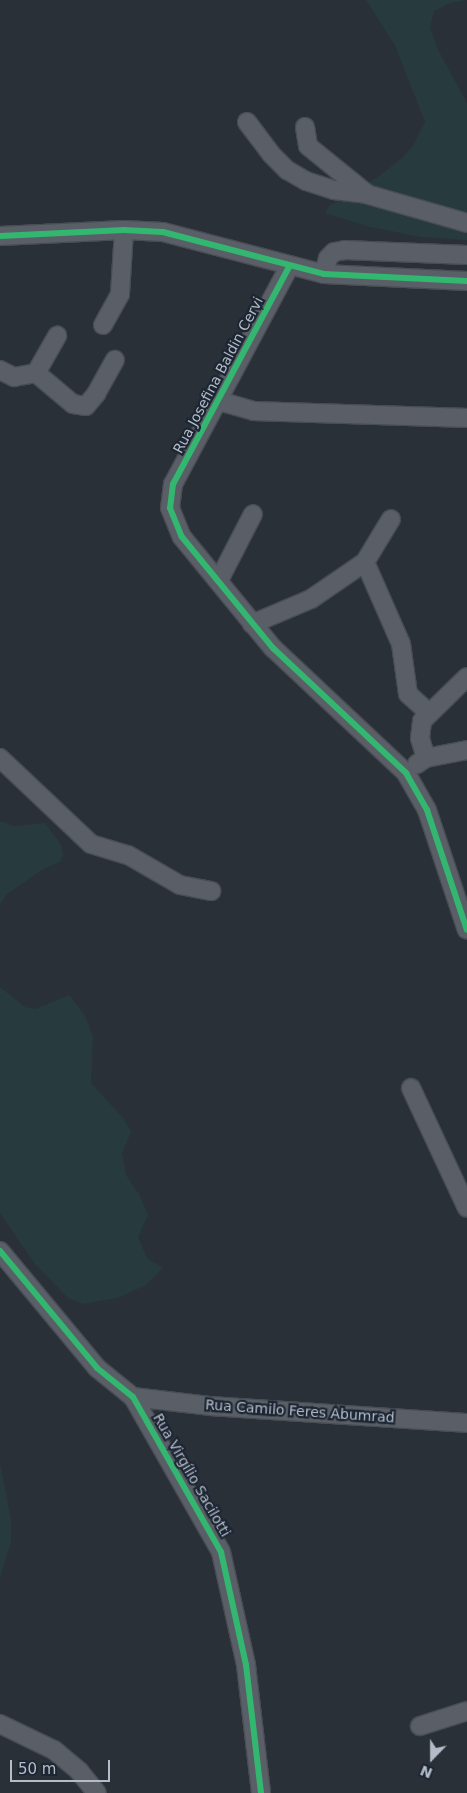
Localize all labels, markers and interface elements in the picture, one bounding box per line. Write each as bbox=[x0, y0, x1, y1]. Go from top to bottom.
street label: Rua Josefina Baldin Cervi bbox=[170, 294, 266, 456]
street label: Rua Camilo Feres Abumrad bbox=[205, 1396, 395, 1426]
street label: Rua Virgílio Sacilotti bbox=[150, 1410, 234, 1540]
north arrow bbox=[407, 1733, 457, 1783]
scale bar bbox=[12, 1750, 112, 1782]
text: 50 m bbox=[18, 1760, 56, 1778]
text: N bbox=[418, 1762, 435, 1782]

